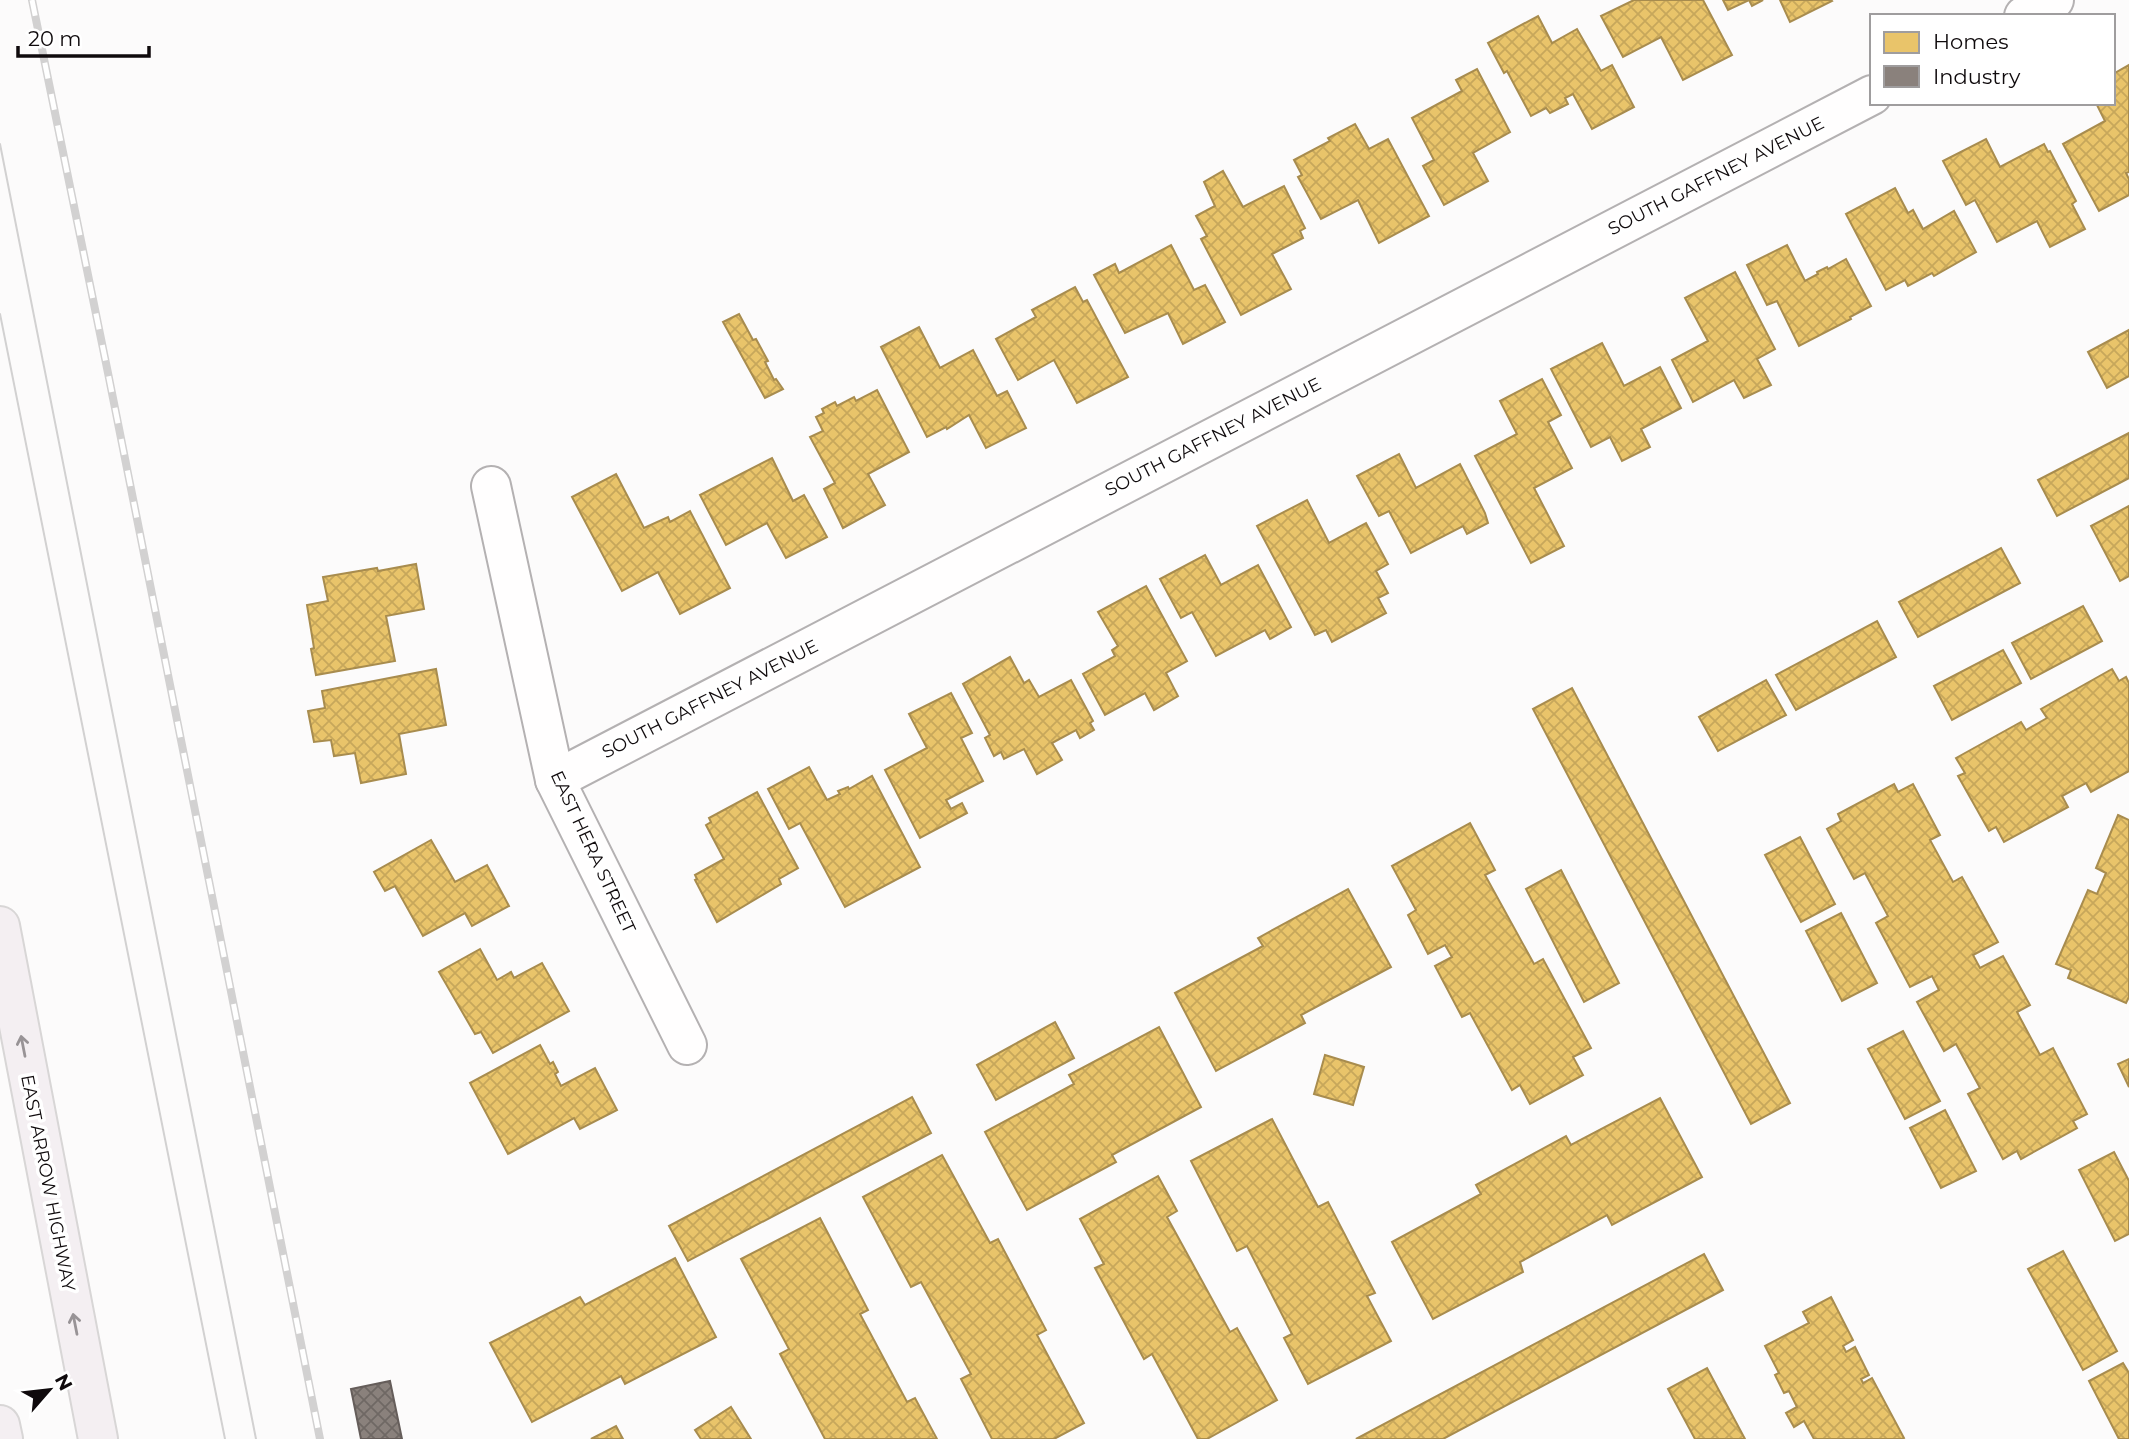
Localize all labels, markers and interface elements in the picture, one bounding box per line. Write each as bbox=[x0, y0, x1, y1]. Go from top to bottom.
scale bar bbox=[18, 14, 149, 58]
legend bbox=[1870, 14, 2115, 105]
text: 20 m bbox=[28, 26, 82, 51]
text: Homes bbox=[1933, 29, 2008, 54]
text: Industry bbox=[1933, 64, 2021, 89]
street label: SOUTH GAFFNEY AVENUE bbox=[1604, 112, 1828, 240]
street label: SOUTH GAFFNEY AVENUE bbox=[1101, 373, 1325, 501]
street label: SOUTH GAFFNEY AVENUE bbox=[598, 635, 822, 763]
street label: EAST HERA STREET bbox=[546, 767, 641, 937]
one-way arrow bbox=[15, 1035, 29, 1058]
street label: EAST ARROW HIGHWAY bbox=[16, 1073, 80, 1294]
one-way arrow bbox=[68, 1313, 82, 1336]
north arrow bbox=[14, 1355, 84, 1425]
text: N bbox=[50, 1370, 77, 1394]

